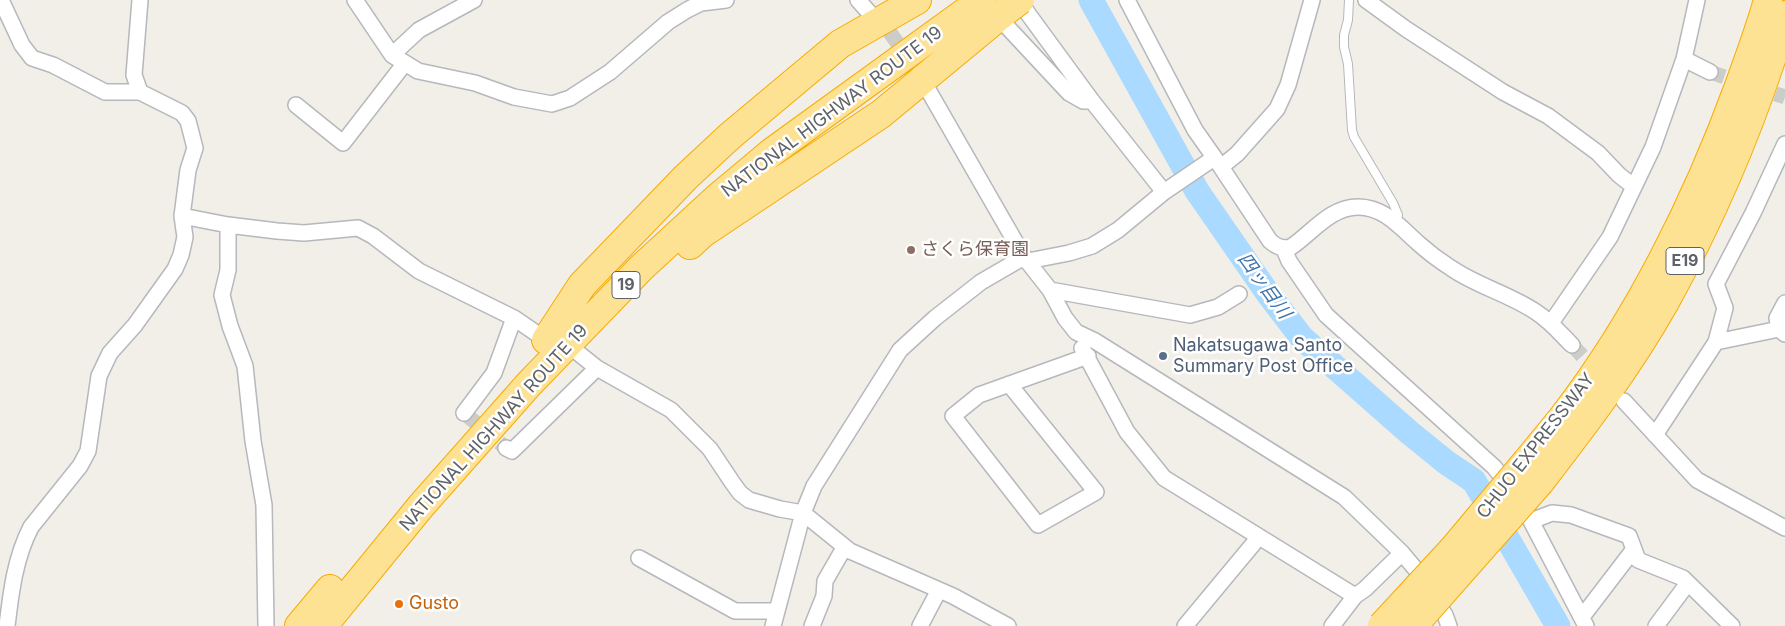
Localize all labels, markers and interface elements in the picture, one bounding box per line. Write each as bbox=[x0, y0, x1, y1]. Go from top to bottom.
street label: NATIONAL HIGHWAY ROUTE 19 bbox=[717, 22, 947, 202]
place label: さくら保育園 bbox=[921, 239, 1029, 261]
marker: さくら保育園 bbox=[905, 244, 917, 256]
road number: E19 bbox=[1666, 248, 1704, 274]
water label: 四ッ目川 bbox=[1232, 249, 1296, 323]
road number: 19 bbox=[612, 272, 640, 298]
street label: NATIONAL HIGHWAY ROUTE 19 bbox=[395, 320, 593, 536]
place label: Nakatsugawa Santo Summary Post Office bbox=[1173, 335, 1353, 378]
marker: Nakatsugawa Santo Summary Post Office bbox=[1157, 350, 1169, 362]
street label: CHUO EXPRESSWAY bbox=[1472, 369, 1600, 523]
place label: Gusto bbox=[409, 593, 459, 615]
marker: Gusto bbox=[393, 598, 405, 610]

